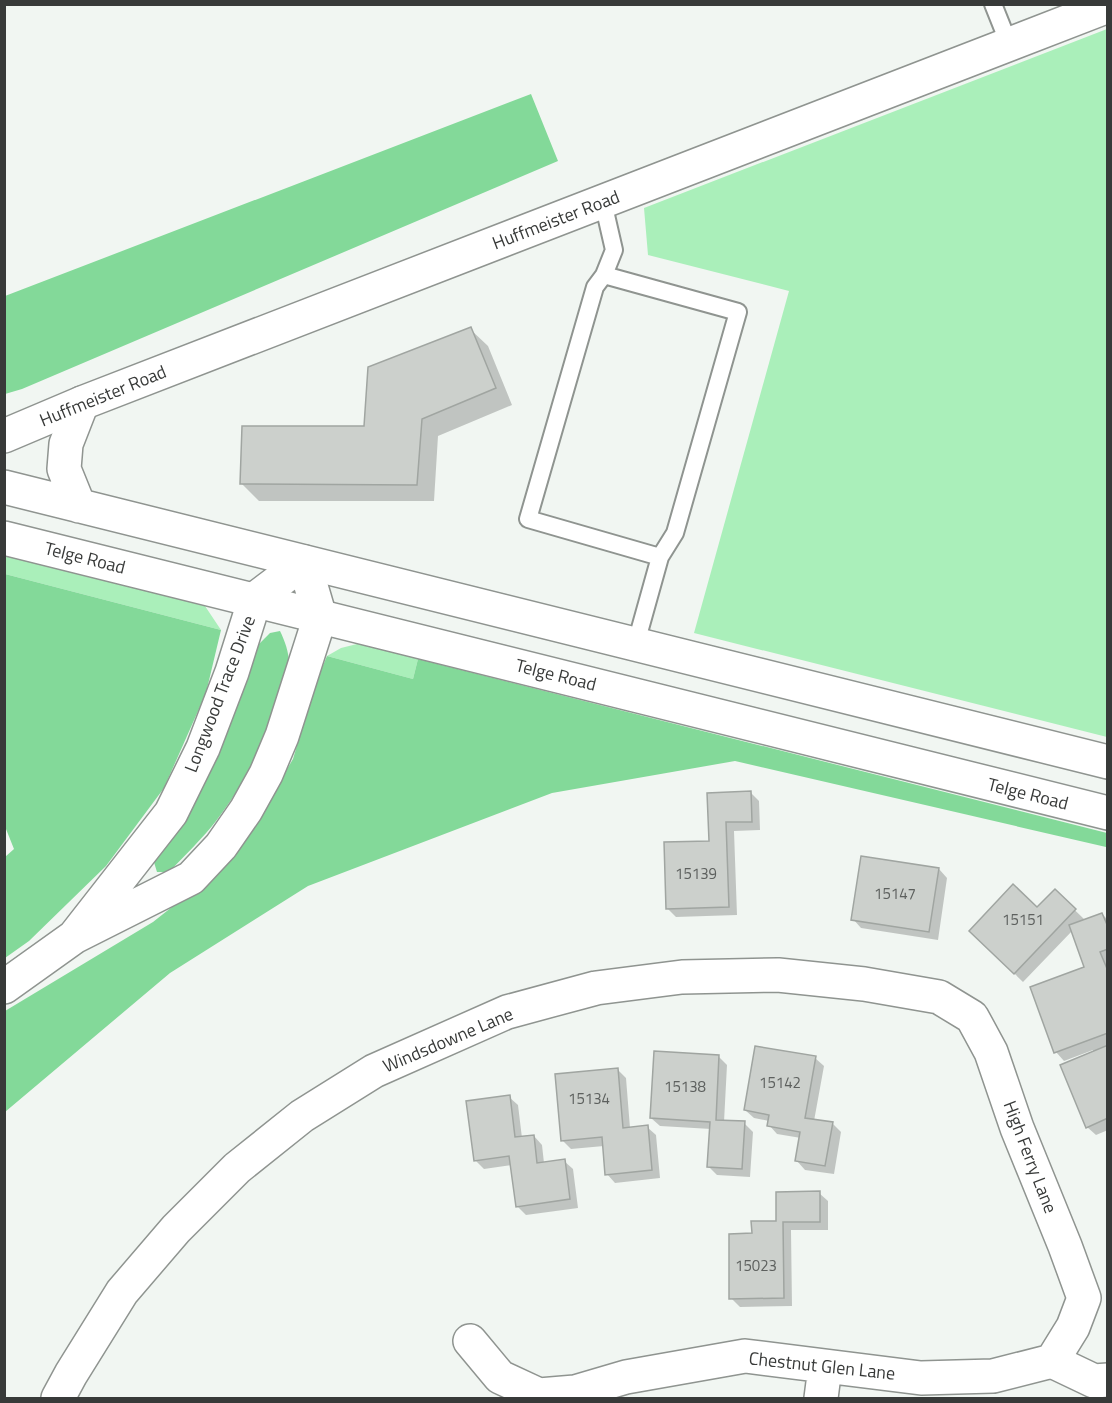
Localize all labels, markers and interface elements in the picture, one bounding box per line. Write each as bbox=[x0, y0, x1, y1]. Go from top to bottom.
street label: Huffmeister Road bbox=[488, 183, 624, 256]
street label: Huffmeister Road bbox=[35, 358, 170, 433]
street label: Telge Road bbox=[42, 534, 128, 581]
street label: Longwood Trace Drive bbox=[177, 611, 262, 776]
street label: Telge Road bbox=[513, 651, 599, 698]
street label: Telge Road bbox=[985, 770, 1071, 817]
house number: 15139 bbox=[675, 862, 717, 885]
house number: 15147 bbox=[874, 882, 916, 905]
house number: 15151 bbox=[1002, 908, 1044, 931]
street label: Windsdowne Lane bbox=[378, 1000, 517, 1079]
house number: 15142 bbox=[759, 1071, 801, 1094]
house number: 15138 bbox=[664, 1075, 706, 1098]
house number: 15134 bbox=[568, 1087, 610, 1110]
street label: High Ferry Lane bbox=[997, 1097, 1064, 1217]
house number: 15023 bbox=[735, 1254, 777, 1277]
street label: Chestnut Glen Lane bbox=[747, 1344, 897, 1387]

